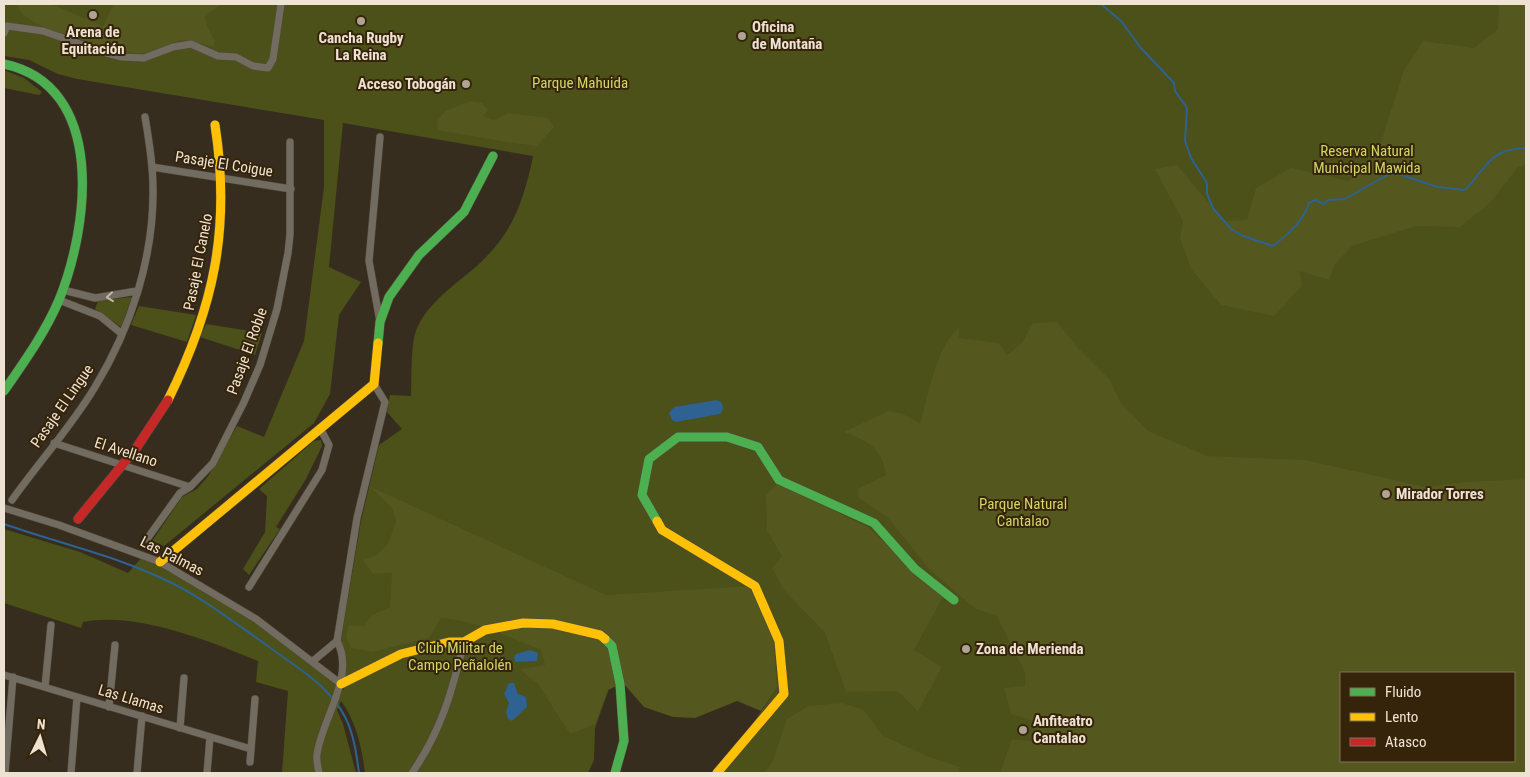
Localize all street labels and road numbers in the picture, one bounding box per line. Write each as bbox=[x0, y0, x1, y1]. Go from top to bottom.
street label: Pasaje El Coigue bbox=[174, 147, 274, 181]
street label: Pasaje El Canelo bbox=[180, 212, 216, 312]
street label: Pasaje El Roble bbox=[223, 305, 271, 397]
street label: Pasaje El Lingue bbox=[27, 361, 97, 451]
street label: El Avellano bbox=[92, 433, 160, 471]
street label: Las Palmas bbox=[137, 532, 207, 580]
street label: Las Llamas bbox=[96, 680, 166, 718]

